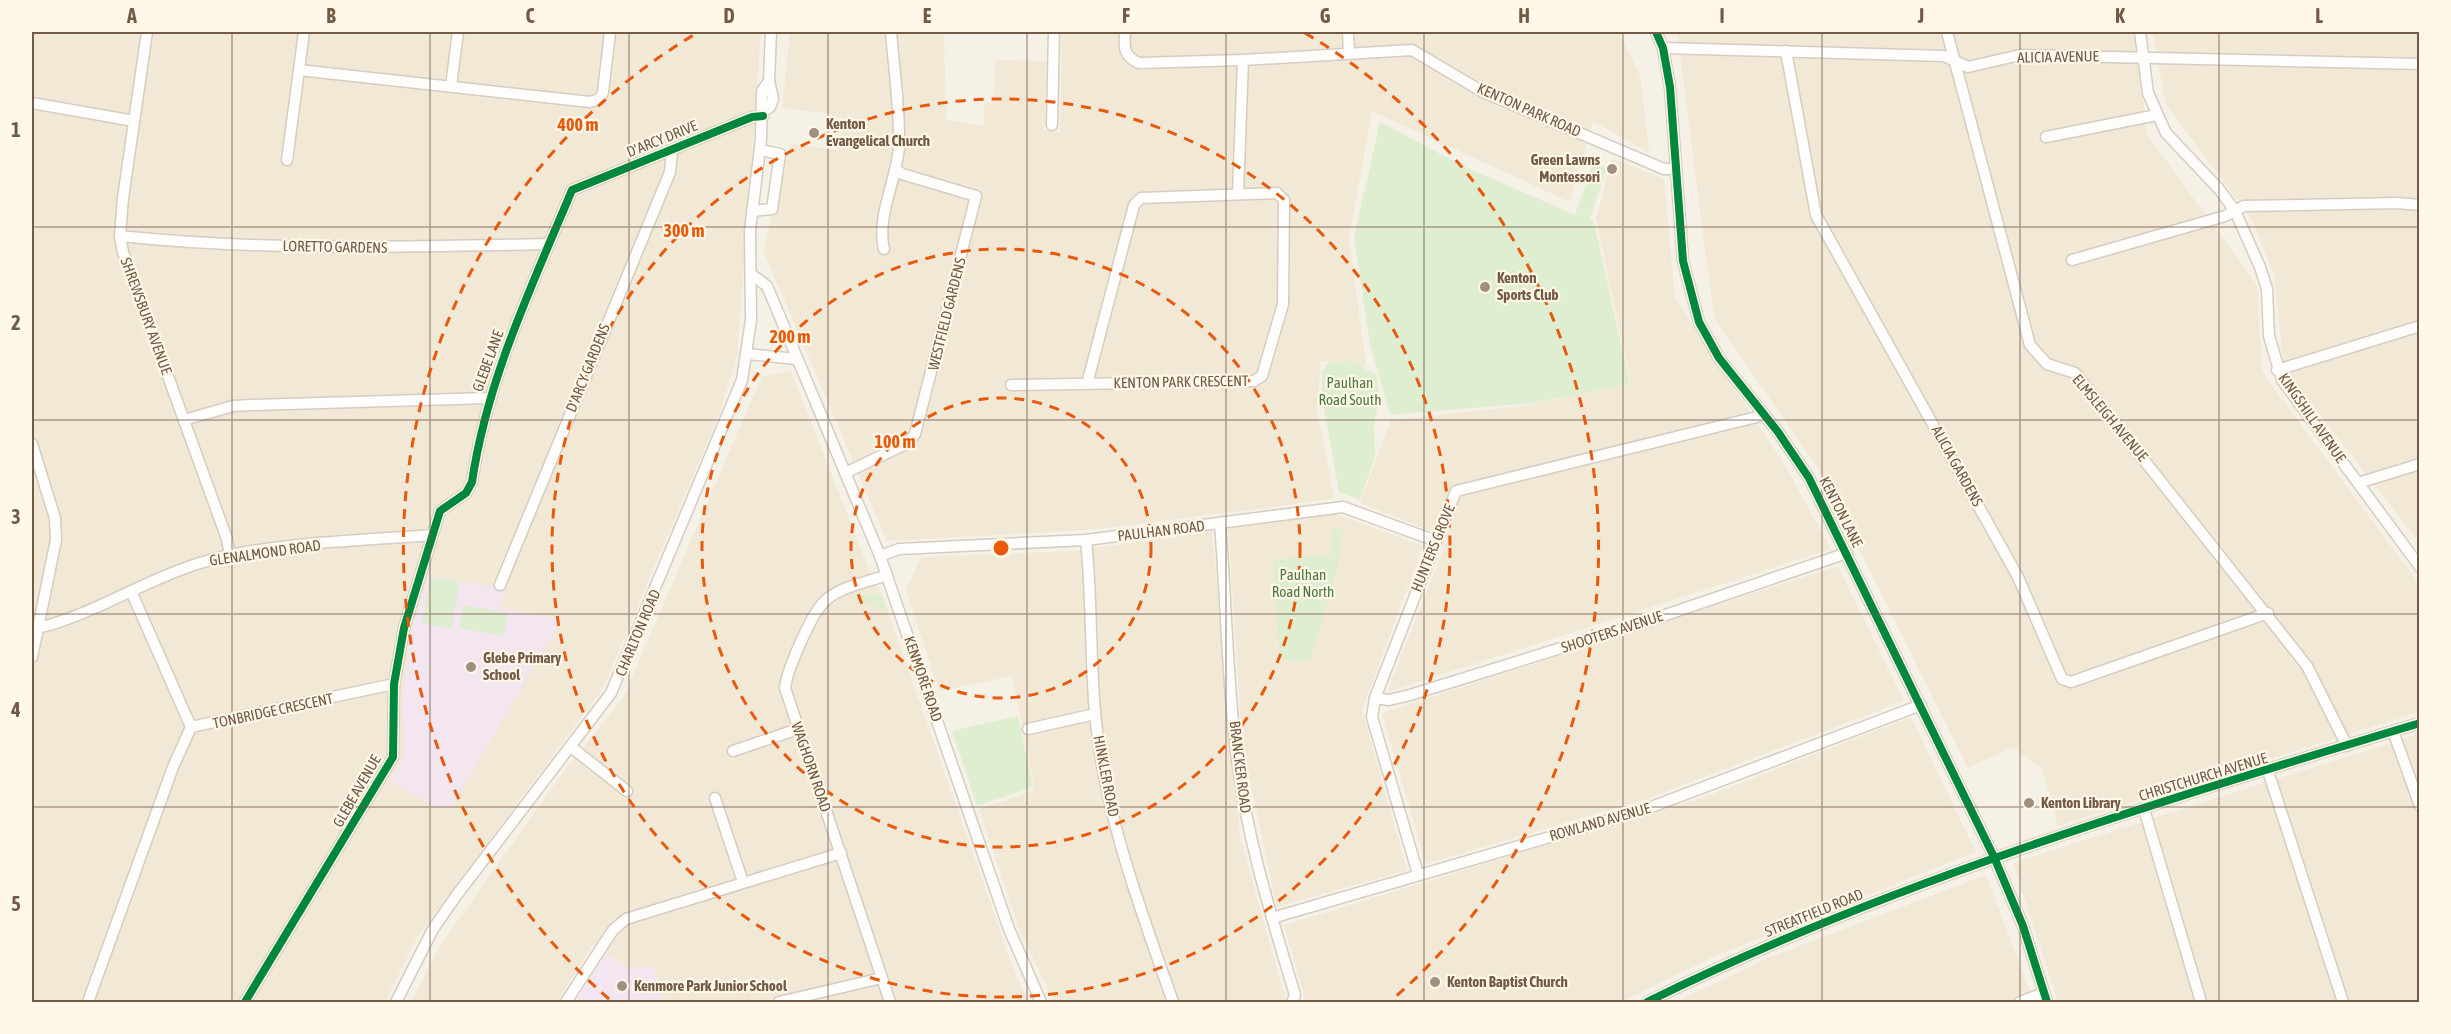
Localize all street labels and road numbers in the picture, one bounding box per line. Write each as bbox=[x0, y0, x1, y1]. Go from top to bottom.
street label: ALICIA AVENUE bbox=[2017, 47, 2100, 66]
street label: KENTON PARK ROAD bbox=[1475, 79, 1584, 140]
street label: D'ARCY DRIVE bbox=[624, 116, 700, 160]
street label: LORETTO GARDENS bbox=[283, 237, 387, 256]
street label: SHREWSBURY AVENUE bbox=[117, 255, 176, 377]
street label: WESTFIELD GARDENS bbox=[924, 256, 969, 372]
street label: D'ARCY GARDENS bbox=[562, 321, 613, 414]
street label: GLEBE LANE bbox=[469, 327, 507, 394]
street label: KINGSHILL AVENUE bbox=[2275, 370, 2350, 466]
street label: ELMSLEIGH AVENUE bbox=[2069, 371, 2152, 465]
street label: KENTON PARK CRESCENT bbox=[1113, 372, 1249, 391]
street label: ALICIA GARDENS bbox=[1928, 422, 1987, 509]
street label: KENTON LANE bbox=[1816, 474, 1867, 550]
street label: HUNTERS GROVE bbox=[1407, 501, 1458, 594]
street label: PAULHAN ROAD bbox=[1116, 517, 1205, 544]
street label: GLENALMOND ROAD bbox=[208, 536, 322, 569]
street label: CHARLTON ROAD bbox=[612, 587, 663, 679]
street label: SHOOTERS AVENUE bbox=[1559, 607, 1665, 656]
street label: KENMORE ROAD bbox=[901, 634, 946, 724]
street label: TONBRIDGE CRESCENT bbox=[211, 689, 335, 732]
street label: WAGHORN ROAD bbox=[788, 720, 835, 814]
street label: BRANCKER ROAD bbox=[1226, 720, 1255, 814]
street label: HINKLER ROAD bbox=[1090, 734, 1123, 818]
street label: CHRISTCHURCH AVENUE bbox=[2137, 749, 2270, 804]
street label: GLEBE AVENUE bbox=[329, 751, 384, 830]
street label: ROWLAND AVENUE bbox=[1547, 799, 1653, 844]
street label: STREATFIELD ROAD bbox=[1762, 885, 1865, 940]

